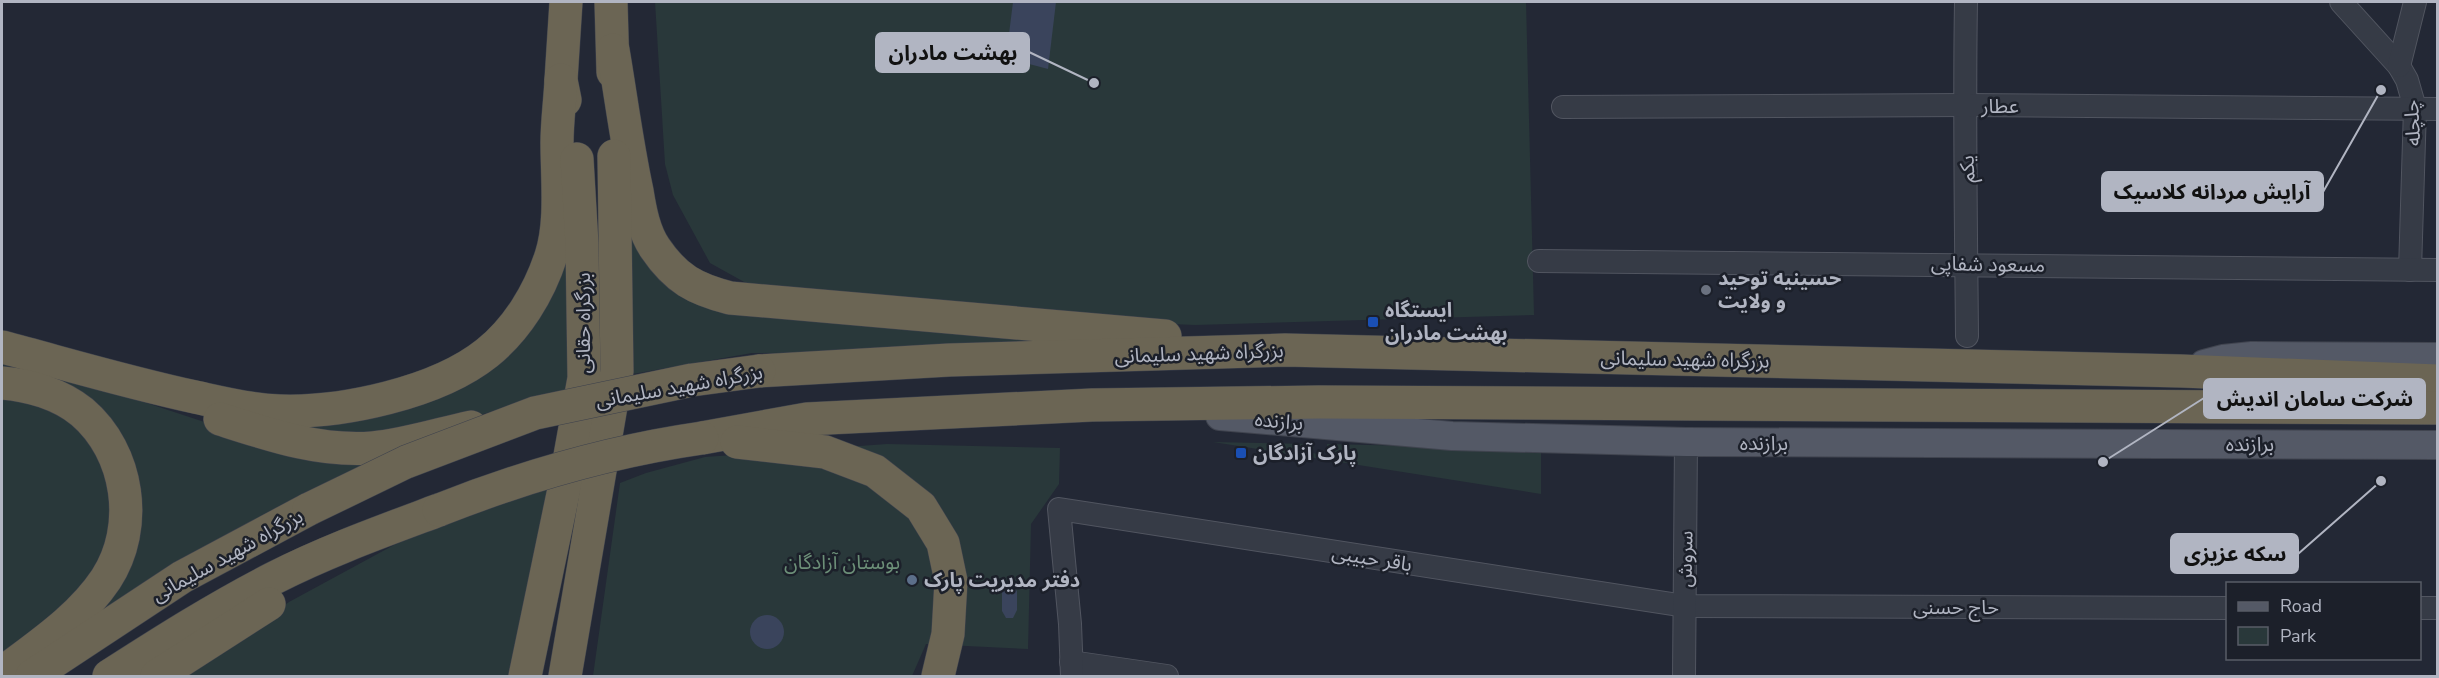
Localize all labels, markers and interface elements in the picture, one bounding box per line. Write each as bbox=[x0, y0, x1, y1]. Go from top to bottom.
callout: بهشت مادران bbox=[876, 33, 1029, 72]
text: بهشت مادران bbox=[889, 39, 1017, 67]
street label: عطار bbox=[1980, 93, 2019, 120]
street label: چلچله bbox=[2398, 99, 2427, 147]
street label: یکم bbox=[1954, 155, 1982, 183]
callout: آرایش مردانه کلاسیک bbox=[2102, 172, 2323, 211]
text: آرایش مردانه کلاسیک bbox=[2114, 178, 2312, 206]
street label: مسعود شفاپی bbox=[1931, 250, 2045, 279]
place label: حسینیه توحید و ولایت bbox=[1718, 265, 1842, 315]
street label: بزرگراه حقانی bbox=[570, 272, 597, 374]
marker: حسینیه توحید و ولایت bbox=[1699, 283, 1713, 297]
place label: ایستگاه بهشت مادران bbox=[1385, 297, 1508, 347]
marker: ایستگاه بهشت مادران bbox=[1366, 315, 1380, 329]
street label: بزرگراه شهید سلیمانی bbox=[1114, 337, 1284, 370]
street label: بزرگراه شهید سلیمانی bbox=[1600, 345, 1770, 374]
street label: بزرگراه شهید سلیمانی bbox=[593, 359, 765, 414]
callout: شرکت سامان اندیش bbox=[2204, 379, 2425, 418]
text: شرکت سامان اندیش bbox=[2217, 385, 2413, 413]
street label: برازنده bbox=[1254, 406, 1304, 437]
street label: برازنده bbox=[1740, 430, 1788, 457]
street label: برازنده bbox=[2226, 431, 2274, 458]
place label: پارک آزادگان bbox=[1253, 440, 1357, 467]
marker: پارک آزادگان bbox=[1234, 446, 1248, 460]
street label: بزرگراه شهید سلیمانی bbox=[147, 503, 308, 608]
street label: سروش bbox=[1672, 530, 1699, 588]
callout: سکه عزیزی bbox=[2171, 534, 2298, 573]
street label: باقر حبیبی bbox=[1330, 539, 1414, 578]
text: سکه عزیزی bbox=[2184, 540, 2286, 568]
park label: بوستان آزادگان bbox=[784, 549, 900, 576]
place label: دفتر مدیریت پارک bbox=[924, 567, 1080, 594]
marker: دفتر مدیریت پارک bbox=[905, 573, 919, 587]
legend bbox=[2226, 582, 2421, 660]
street label: حاج حسنی bbox=[1913, 594, 1999, 622]
text: Road bbox=[2280, 594, 2322, 618]
text: Park bbox=[2280, 624, 2317, 648]

